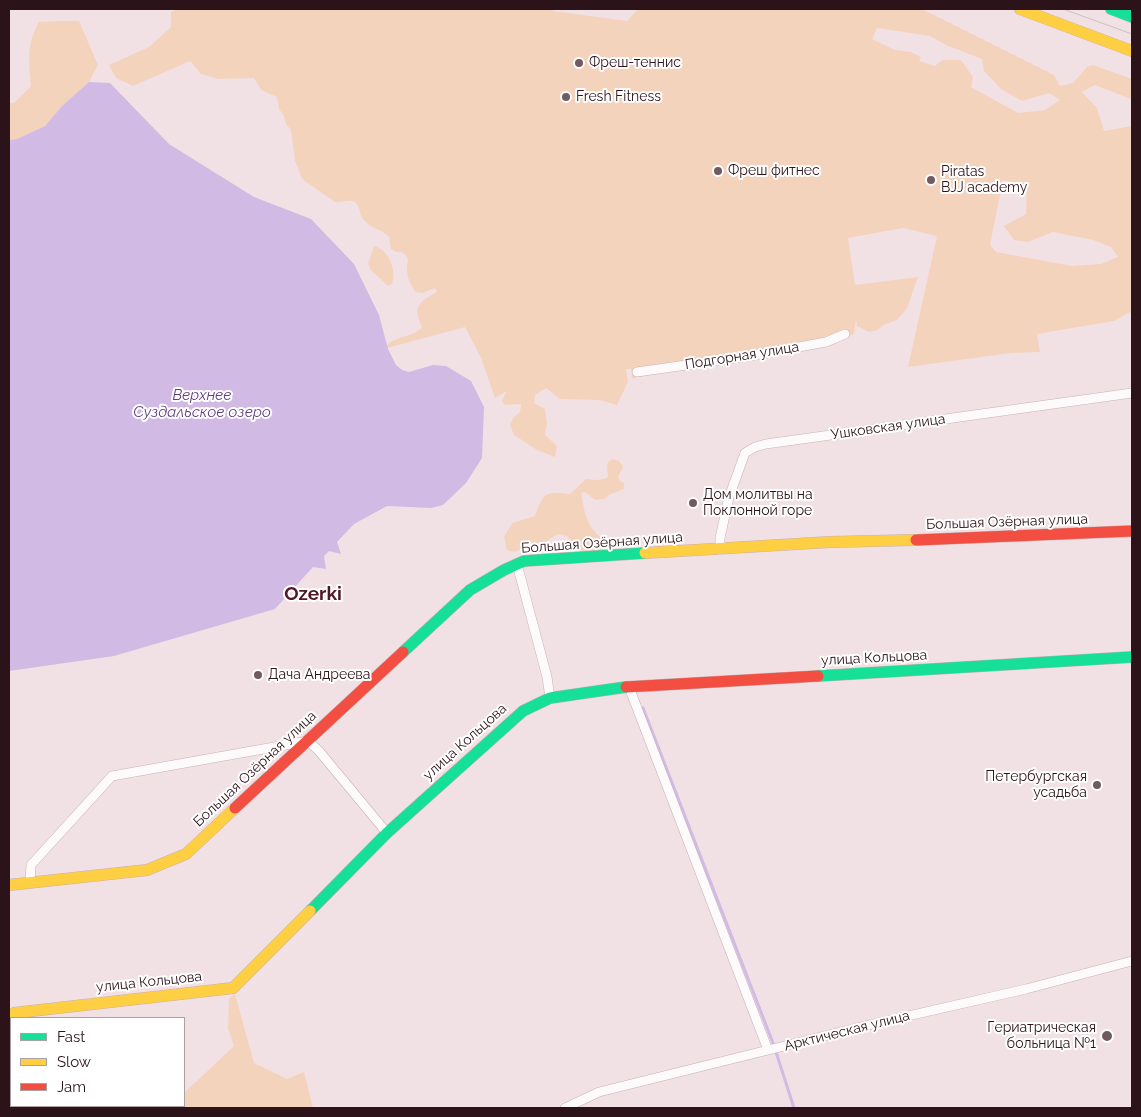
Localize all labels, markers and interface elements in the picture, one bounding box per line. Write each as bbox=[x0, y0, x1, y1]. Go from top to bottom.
place label: Фреш-теннис bbox=[589, 55, 681, 71]
marker: Фреш-теннис bbox=[573, 57, 585, 69]
place label: Fresh Fitness bbox=[576, 89, 661, 105]
marker: Fresh Fitness bbox=[560, 91, 572, 103]
place label: Фреш фитнес bbox=[728, 163, 820, 179]
place label: Piratas BJJ academy bbox=[941, 164, 1027, 196]
marker: Фреш фитнес bbox=[712, 165, 724, 177]
marker: Piratas BJJ academy bbox=[925, 174, 937, 186]
street label: Подгорная улица bbox=[684, 339, 800, 373]
water label: Верхнее Суздальское озеро bbox=[133, 386, 271, 421]
street label: Ушковская улица bbox=[830, 411, 946, 443]
place label: Дом молитвы на Поклонной горе bbox=[703, 487, 813, 520]
marker: Дом молитвы на Поклонной горе bbox=[687, 497, 699, 509]
street label: Большая Озёрная улица bbox=[926, 511, 1088, 533]
street label: Большая Озёрная улица bbox=[521, 529, 683, 557]
district label: Ozerki bbox=[284, 583, 342, 605]
street label: улица Кольцова bbox=[820, 647, 928, 669]
place label: Дача Андреева bbox=[268, 667, 370, 683]
marker: Дача Андреева bbox=[252, 669, 264, 681]
street label: улица Кольцова bbox=[420, 700, 510, 784]
street label: Большая Озёрная улица bbox=[190, 708, 320, 830]
place label: Петербургская усадьба bbox=[985, 769, 1087, 802]
marker: Петербургская усадьба bbox=[1091, 779, 1103, 791]
street label: улица Кольцова bbox=[95, 968, 203, 996]
street label: Арктическая улица bbox=[782, 1007, 912, 1055]
legend bbox=[10, 1017, 185, 1107]
place label: Гериатрическая больница №1 bbox=[987, 1020, 1096, 1052]
text: Fast bbox=[57, 1028, 85, 1046]
marker: Гериатрическая больница №1 bbox=[1100, 1029, 1114, 1043]
text: Slow bbox=[57, 1053, 91, 1071]
text: Jam bbox=[57, 1078, 86, 1096]

